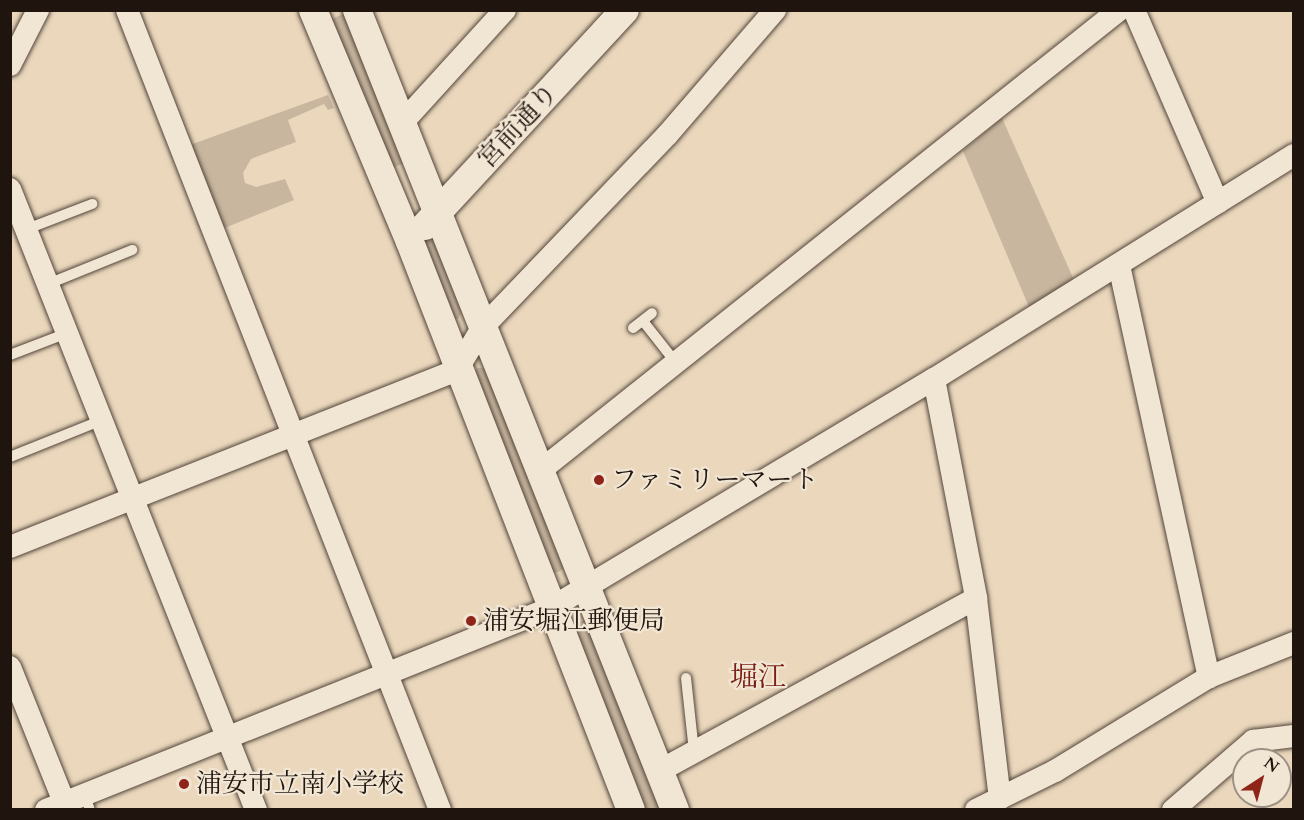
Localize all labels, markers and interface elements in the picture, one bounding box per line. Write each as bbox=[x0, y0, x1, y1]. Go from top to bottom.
street label: 宮前通り bbox=[471, 77, 565, 175]
place label: ファミリーマート bbox=[611, 464, 819, 496]
marker: ファミリーマート bbox=[592, 473, 606, 487]
place label: 浦安堀江郵便局 bbox=[483, 605, 665, 637]
marker: 浦安堀江郵便局 bbox=[464, 614, 478, 628]
district label: 堀江 bbox=[730, 660, 786, 694]
north arrow bbox=[1232, 748, 1292, 808]
text: N bbox=[1259, 752, 1283, 778]
place label: 浦安市立南小学校 bbox=[196, 768, 404, 800]
marker: 浦安市立南小学校 bbox=[177, 777, 191, 791]

